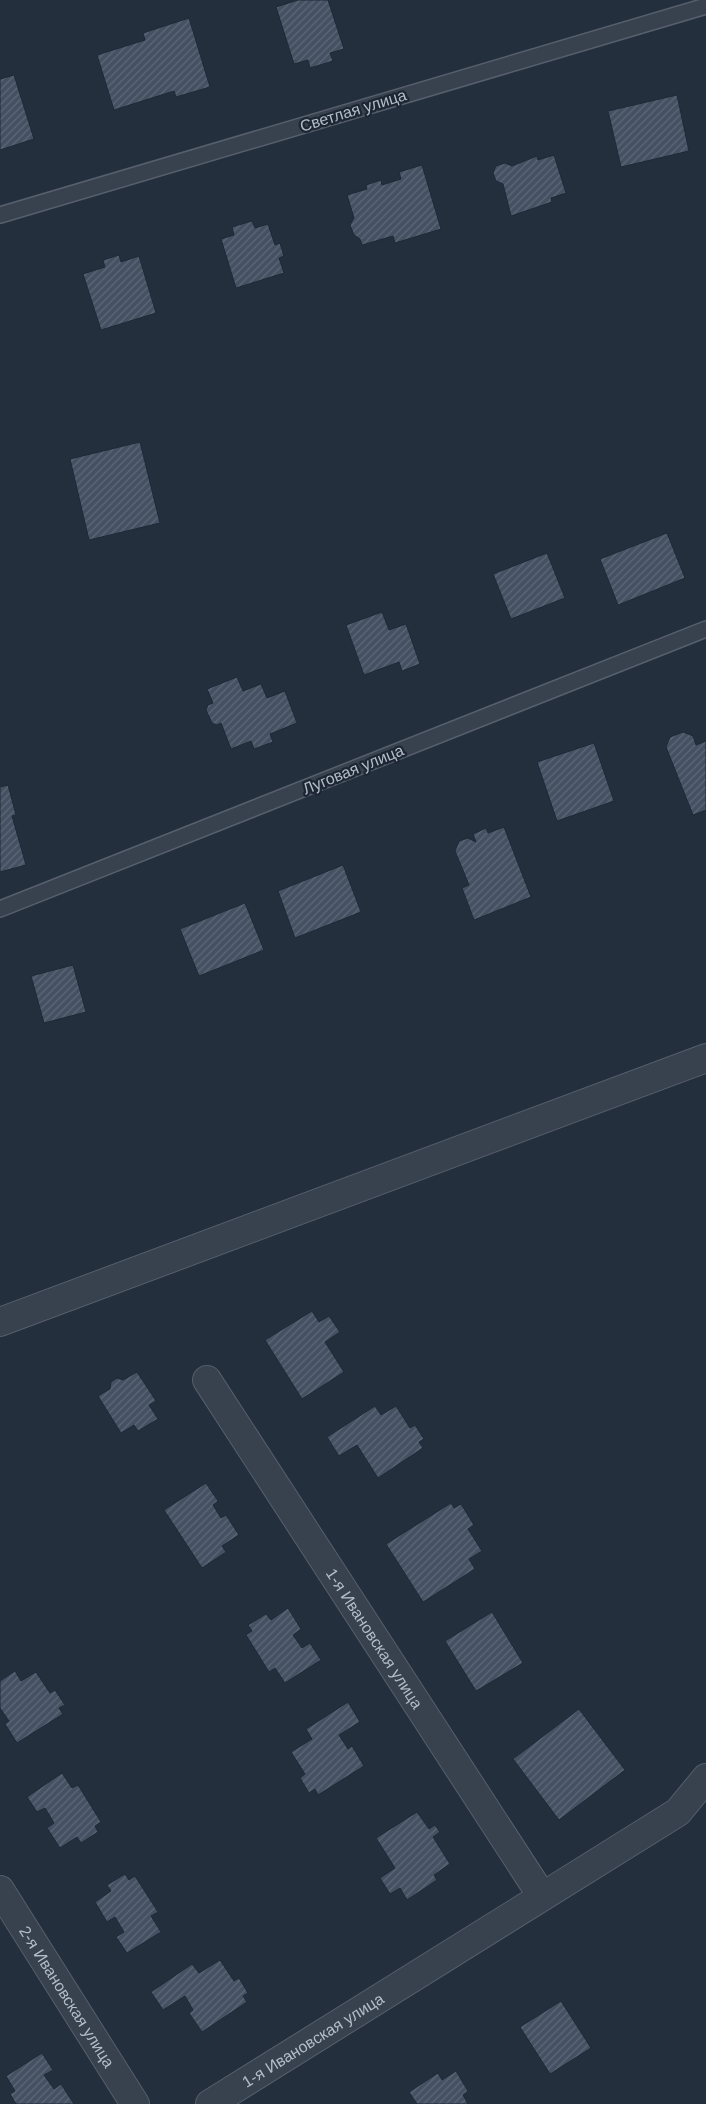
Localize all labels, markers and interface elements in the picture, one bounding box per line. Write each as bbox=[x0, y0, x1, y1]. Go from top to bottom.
street label: Светлая улица bbox=[298, 86, 409, 135]
street label: Луговая улица bbox=[300, 741, 406, 797]
street label: 1-я Ивановская улица bbox=[323, 1565, 426, 1712]
street label: 2-я Ивановская улица bbox=[16, 1923, 118, 2071]
street label: 1-я Ивановская улица bbox=[239, 1990, 387, 2091]

